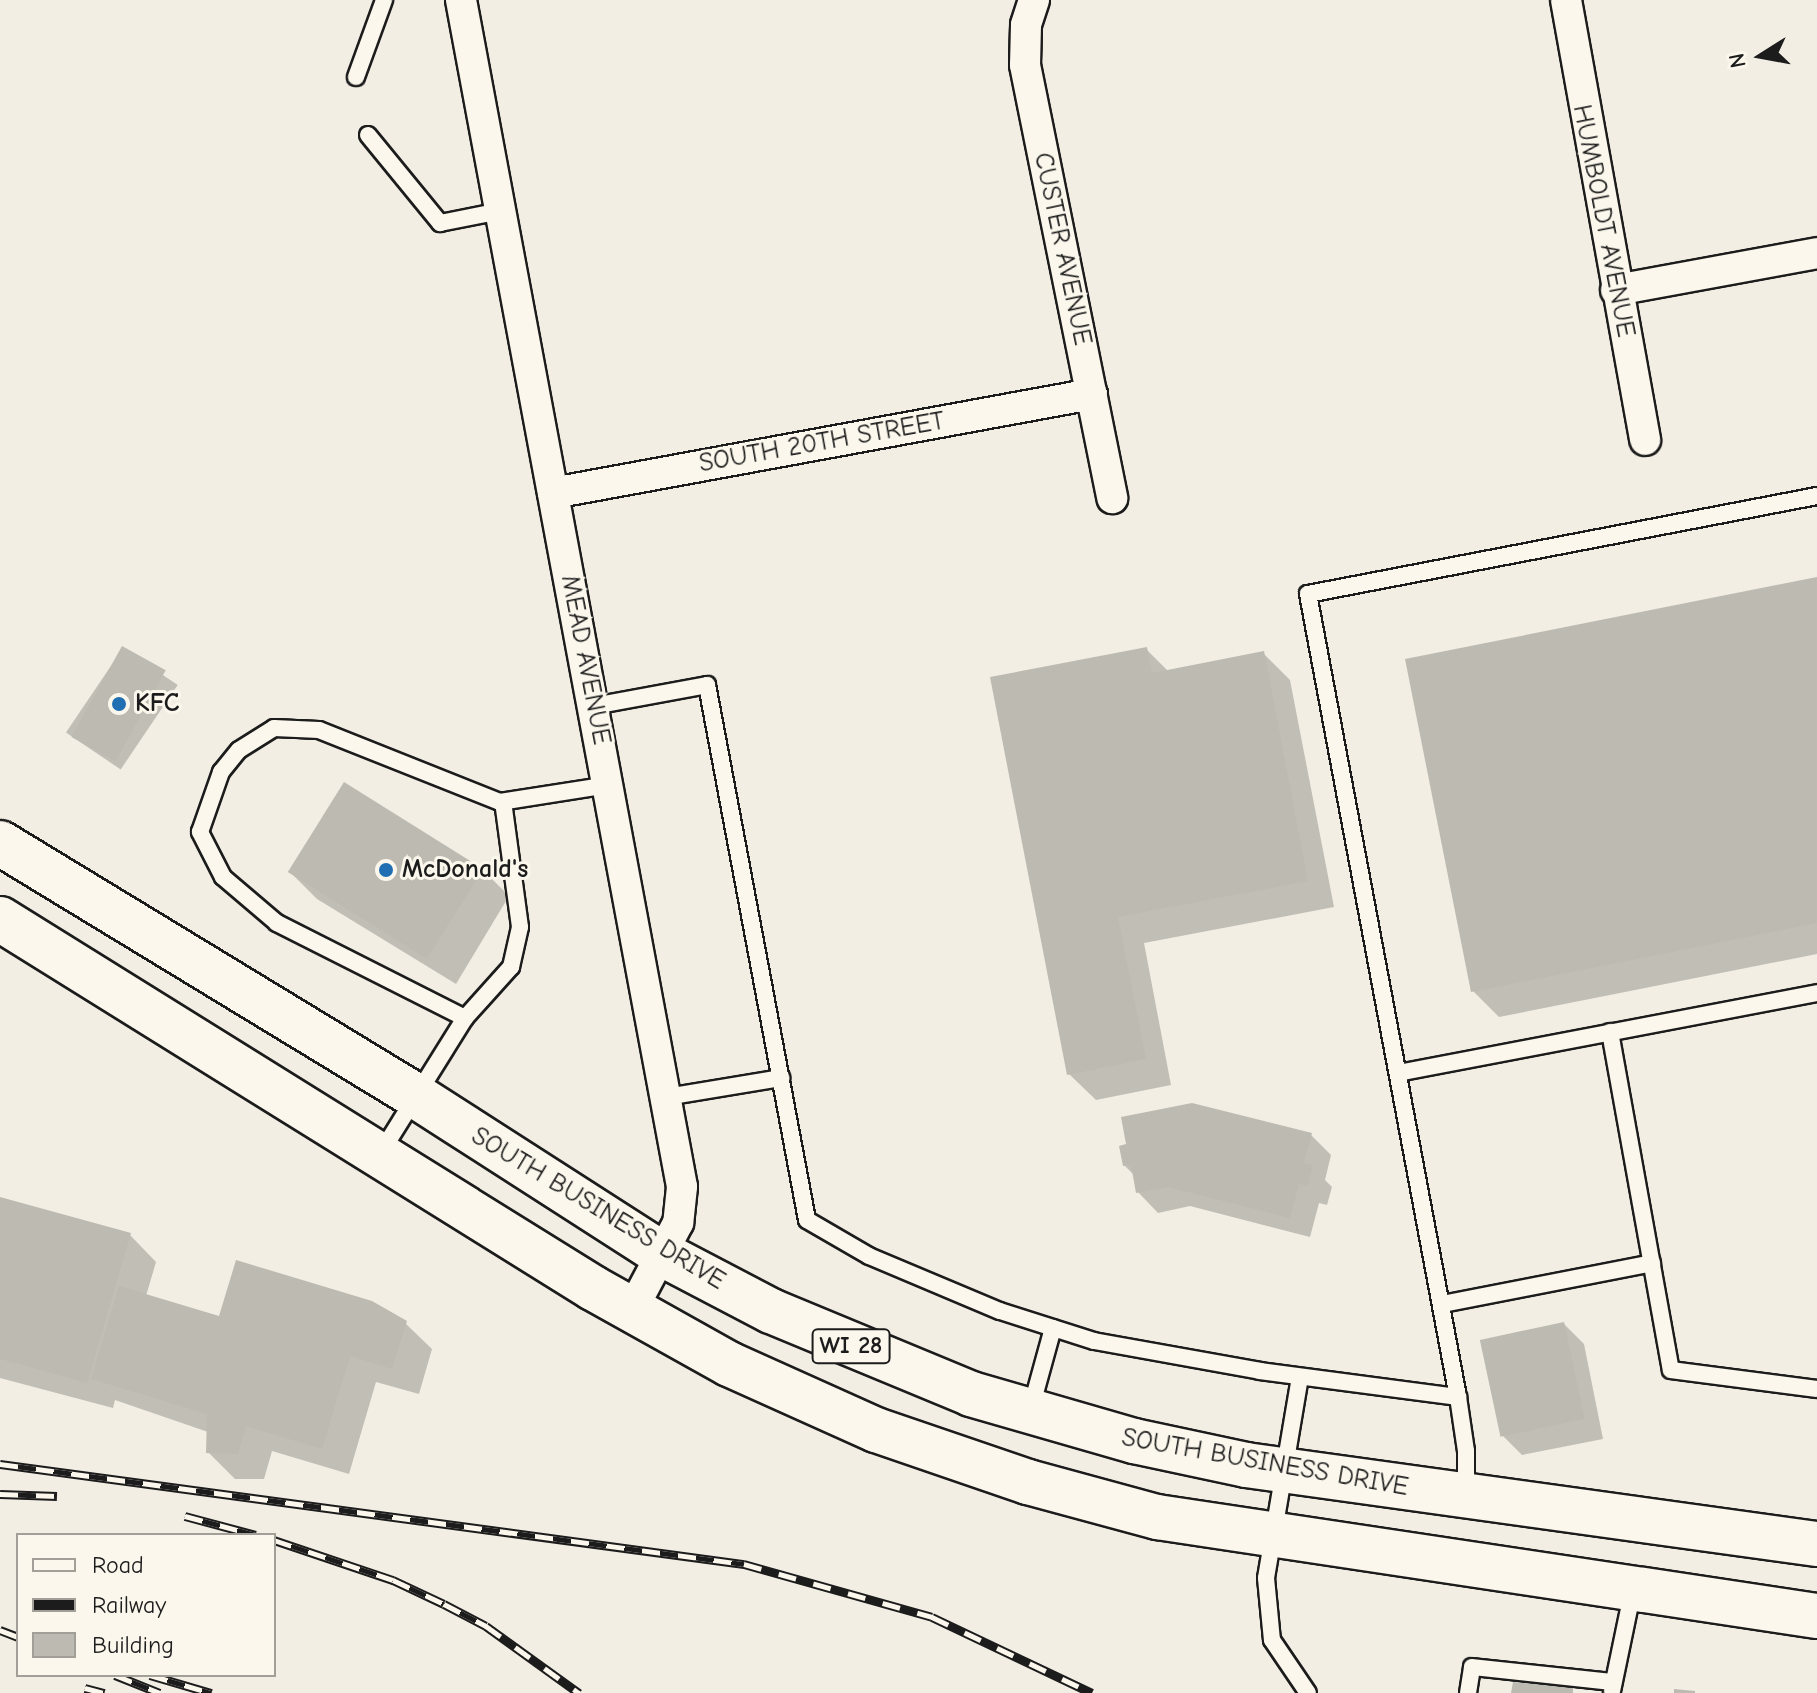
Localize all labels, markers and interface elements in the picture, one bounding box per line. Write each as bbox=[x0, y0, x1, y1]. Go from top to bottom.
north arrow bbox=[1721, 16, 1801, 96]
text: N bbox=[1723, 51, 1752, 70]
street label: HUMBOLDT AVENUE bbox=[1565, 102, 1641, 340]
street label: CUSTER AVENUE bbox=[1026, 150, 1098, 348]
street label: SOUTH 20TH STREET bbox=[697, 406, 947, 480]
street label: MEAD AVENUE bbox=[553, 573, 617, 747]
place label: KFC bbox=[135, 688, 179, 720]
marker: KFC bbox=[110, 695, 128, 713]
place label: McDonald's bbox=[402, 854, 528, 886]
marker: McDonald's bbox=[377, 861, 395, 879]
street label: SOUTH BUSINESS DRIVE bbox=[465, 1121, 731, 1297]
road number: WI 28 bbox=[811, 1326, 891, 1366]
street label: SOUTH BUSINESS DRIVE bbox=[1119, 1422, 1411, 1504]
legend bbox=[16, 1533, 276, 1677]
text: Road bbox=[92, 1551, 144, 1579]
text: Railway bbox=[92, 1591, 166, 1619]
text: Building bbox=[92, 1631, 174, 1659]

